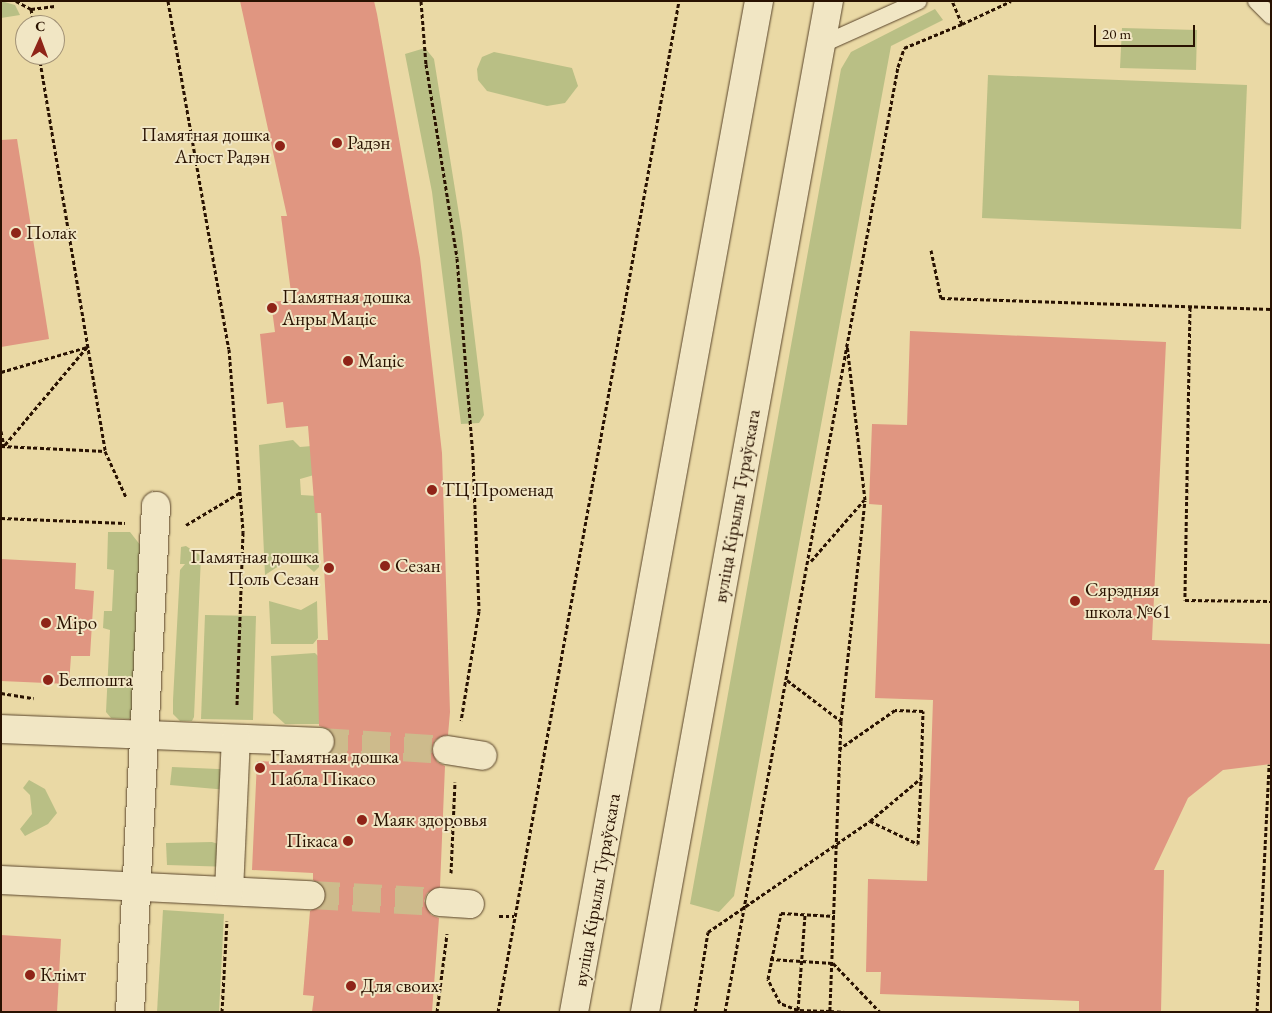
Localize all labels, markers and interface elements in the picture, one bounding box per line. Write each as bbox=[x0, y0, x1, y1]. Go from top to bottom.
north arrow bbox=[15, 15, 65, 65]
scale bar bbox=[1097, 15, 1198, 47]
text: С bbox=[35, 17, 46, 35]
text: 20 m bbox=[1102, 24, 1131, 43]
place label: Памятная дошка Агюст Радэн bbox=[141, 124, 270, 168]
place label: Радэн bbox=[347, 132, 390, 154]
marker: Радэн bbox=[331, 137, 343, 149]
marker: Памятная дошка Агюст Радэн bbox=[274, 140, 286, 152]
place label: Полак bbox=[26, 222, 76, 244]
marker: Полак bbox=[10, 227, 22, 239]
place label: Памятная дошка Анры Маціс bbox=[282, 286, 411, 330]
marker: Памятная дошка Анры Маціс bbox=[266, 302, 278, 314]
place label: Маціс bbox=[358, 350, 404, 372]
marker: Маціс bbox=[342, 355, 354, 367]
street label: вуліца Кірылы Тураўскага bbox=[709, 408, 765, 604]
place label: ТЦ Променад bbox=[442, 479, 554, 501]
marker: ТЦ Променад bbox=[426, 484, 438, 496]
place label: Памятная дошка Поль Сезан bbox=[190, 546, 319, 590]
place label: Сезан bbox=[395, 555, 441, 577]
marker: Сезан bbox=[379, 560, 391, 572]
marker: Памятная дошка Поль Сезан bbox=[323, 562, 335, 574]
place label: Сярэдняя школа №61 bbox=[1085, 579, 1171, 623]
marker: Сярэдняя школа №61 bbox=[1069, 595, 1081, 607]
place label: Міро bbox=[56, 612, 97, 634]
marker: Міро bbox=[40, 617, 52, 629]
place label: Белпошта bbox=[58, 669, 133, 691]
marker: Белпошта bbox=[42, 674, 54, 686]
place label: Памятная дошка Пабла Пікасо bbox=[270, 746, 399, 790]
marker: Памятная дошка Пабла Пікасо bbox=[254, 762, 266, 774]
street label: вуліца Кірылы Тураўскага bbox=[569, 792, 625, 988]
place label: Маяк здоровья bbox=[373, 809, 487, 831]
marker: Маяк здоровья bbox=[355, 813, 369, 827]
place label: Пікаса bbox=[286, 830, 338, 852]
marker: Пікаса bbox=[342, 835, 354, 847]
place label: Клімт bbox=[40, 964, 86, 986]
marker: Клімт bbox=[24, 969, 36, 981]
place label: Для своих bbox=[361, 975, 439, 997]
marker: Для своих bbox=[345, 980, 357, 992]

